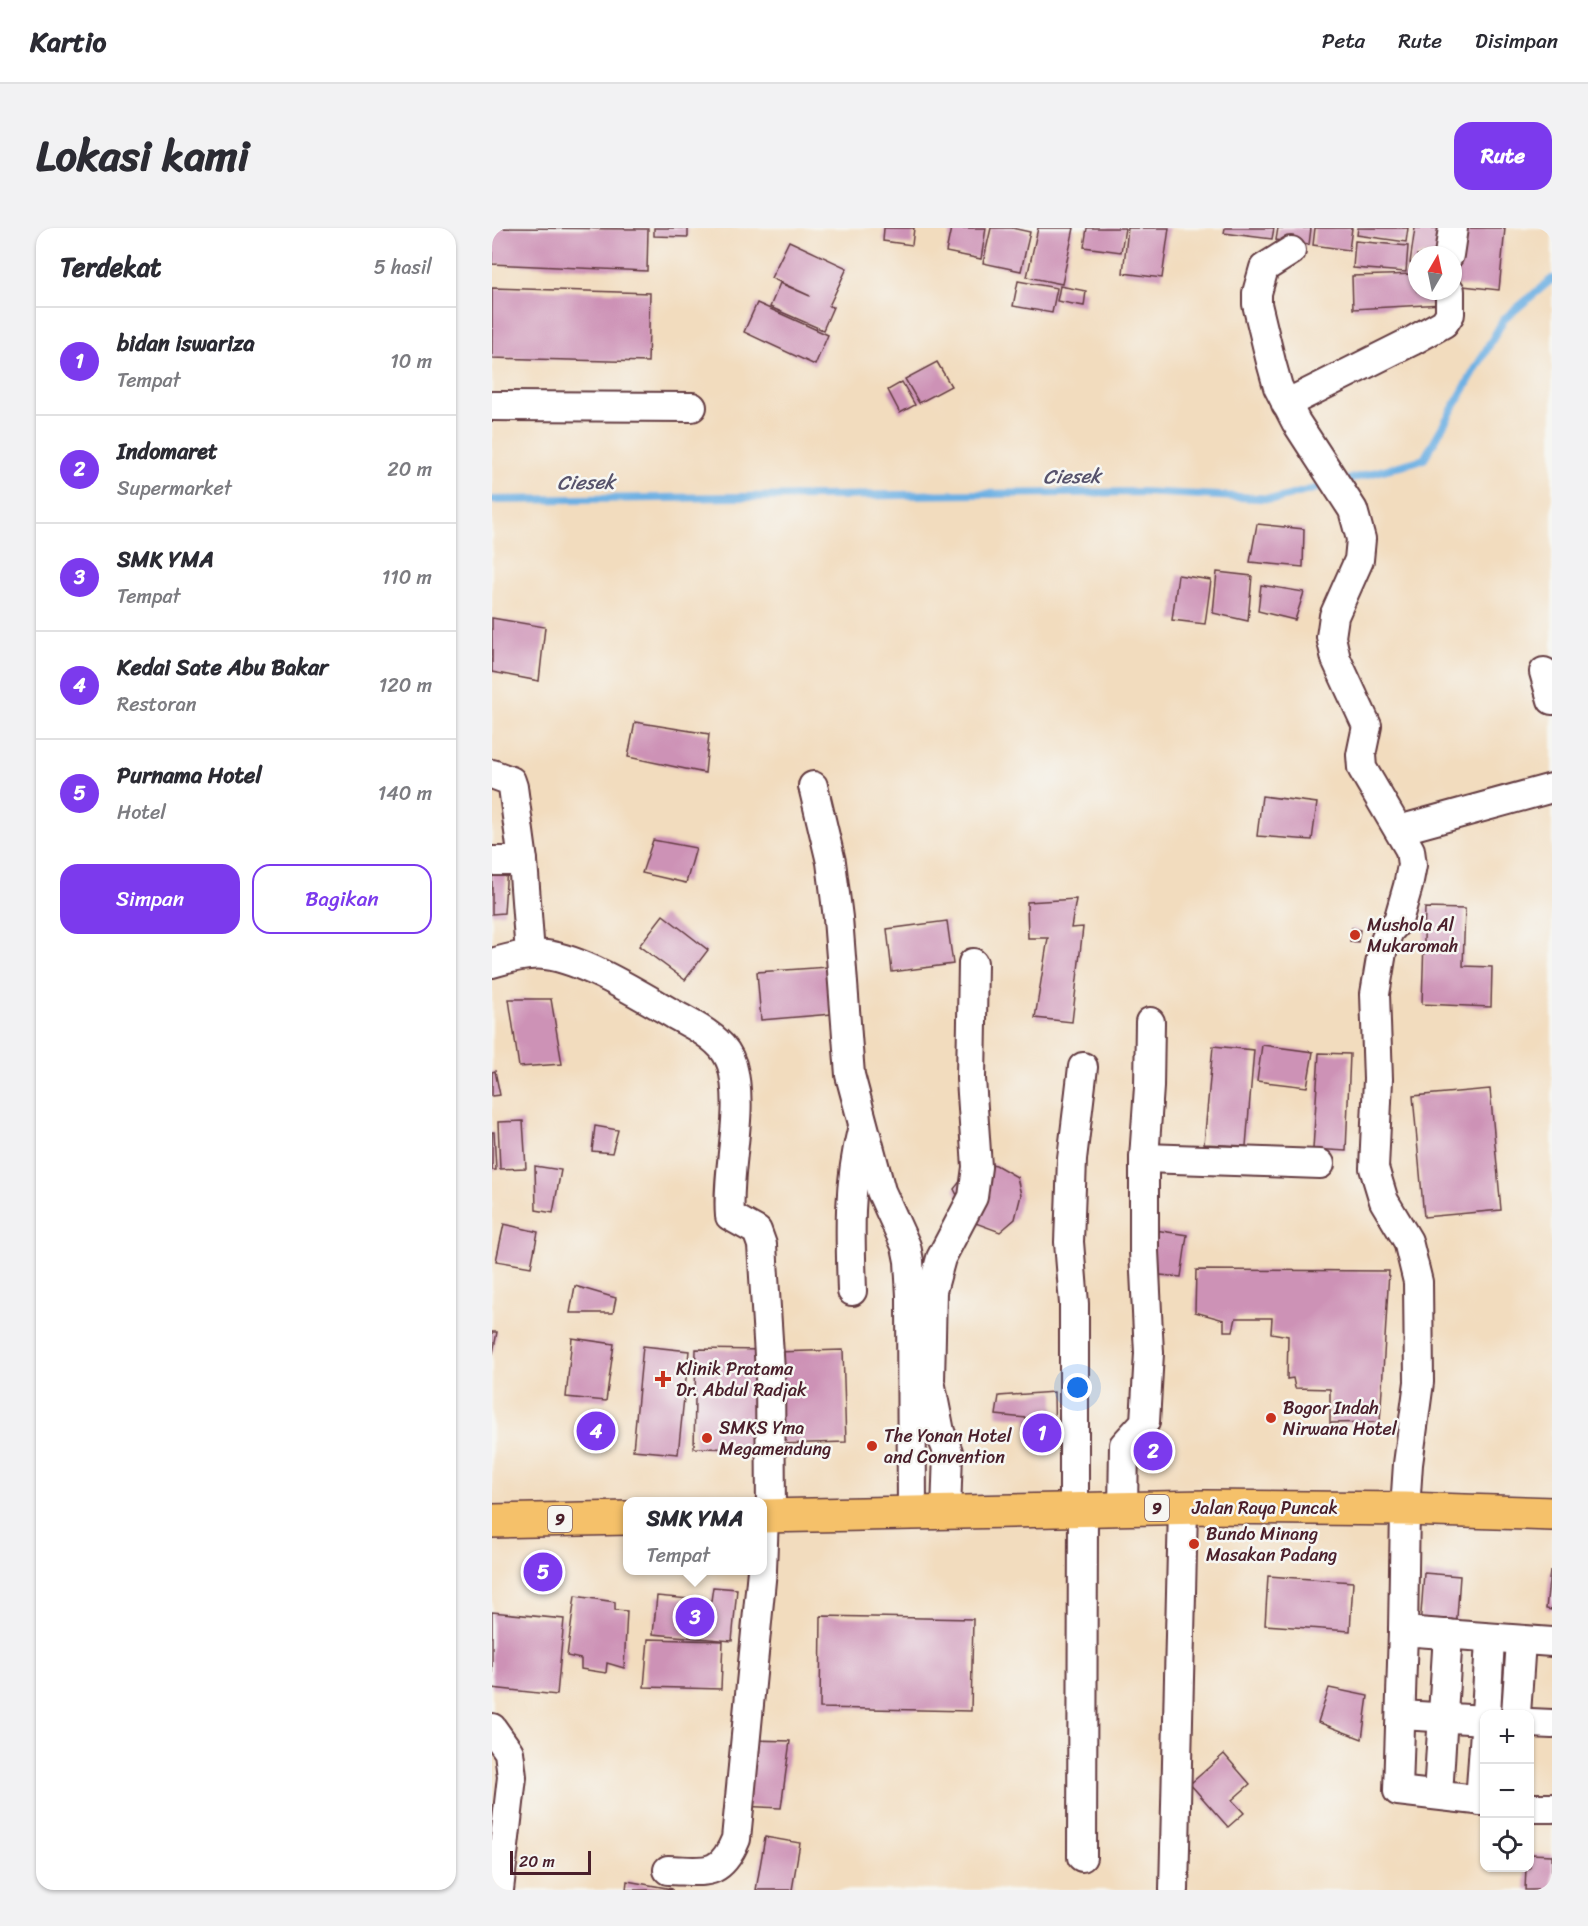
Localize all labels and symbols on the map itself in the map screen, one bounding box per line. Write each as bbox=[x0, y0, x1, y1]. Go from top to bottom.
north arrow bbox=[1408, 246, 1462, 300]
water label: Ciesek bbox=[1043, 458, 1104, 495]
water label: Ciesek bbox=[557, 464, 618, 501]
place label: Mushola Al Mukaromah bbox=[1367, 909, 1459, 962]
marker: Mushola Al Mukaromah bbox=[1348, 928, 1362, 942]
place label: Klinik Pratama Dr. Abdul Radjak bbox=[676, 1353, 807, 1406]
marker: Klinik Pratama Dr. Abdul Radjak bbox=[654, 1370, 672, 1388]
your location bbox=[1063, 1373, 1092, 1402]
place label: Bogor Indah Nirwana Hotel bbox=[1283, 1392, 1398, 1445]
pin: 4 bbox=[576, 1408, 616, 1454]
pin: 1 bbox=[1022, 1410, 1062, 1456]
marker: Bogor Indah Nirwana Hotel bbox=[1264, 1411, 1278, 1425]
place label: SMKS Yma Megamendung bbox=[719, 1412, 831, 1465]
place label: The Yonan Hotel and Convention bbox=[884, 1420, 1013, 1473]
pin: 2 bbox=[1134, 1428, 1172, 1474]
marker: SMKS Yma Megamendung bbox=[700, 1431, 714, 1445]
marker: The Yonan Hotel and Convention bbox=[865, 1439, 879, 1453]
street label: Jalan Raya Puncak bbox=[1191, 1492, 1338, 1524]
road number: 9 bbox=[1145, 1495, 1169, 1521]
road number: 9 bbox=[548, 1506, 572, 1532]
place label: Bundo Minang Masakan Padang bbox=[1206, 1518, 1337, 1571]
marker: Bundo Minang Masakan Padang bbox=[1187, 1537, 1201, 1551]
pin: 5 bbox=[524, 1550, 562, 1594]
pin: 3 bbox=[676, 1594, 714, 1640]
scale bar bbox=[510, 1848, 591, 1876]

